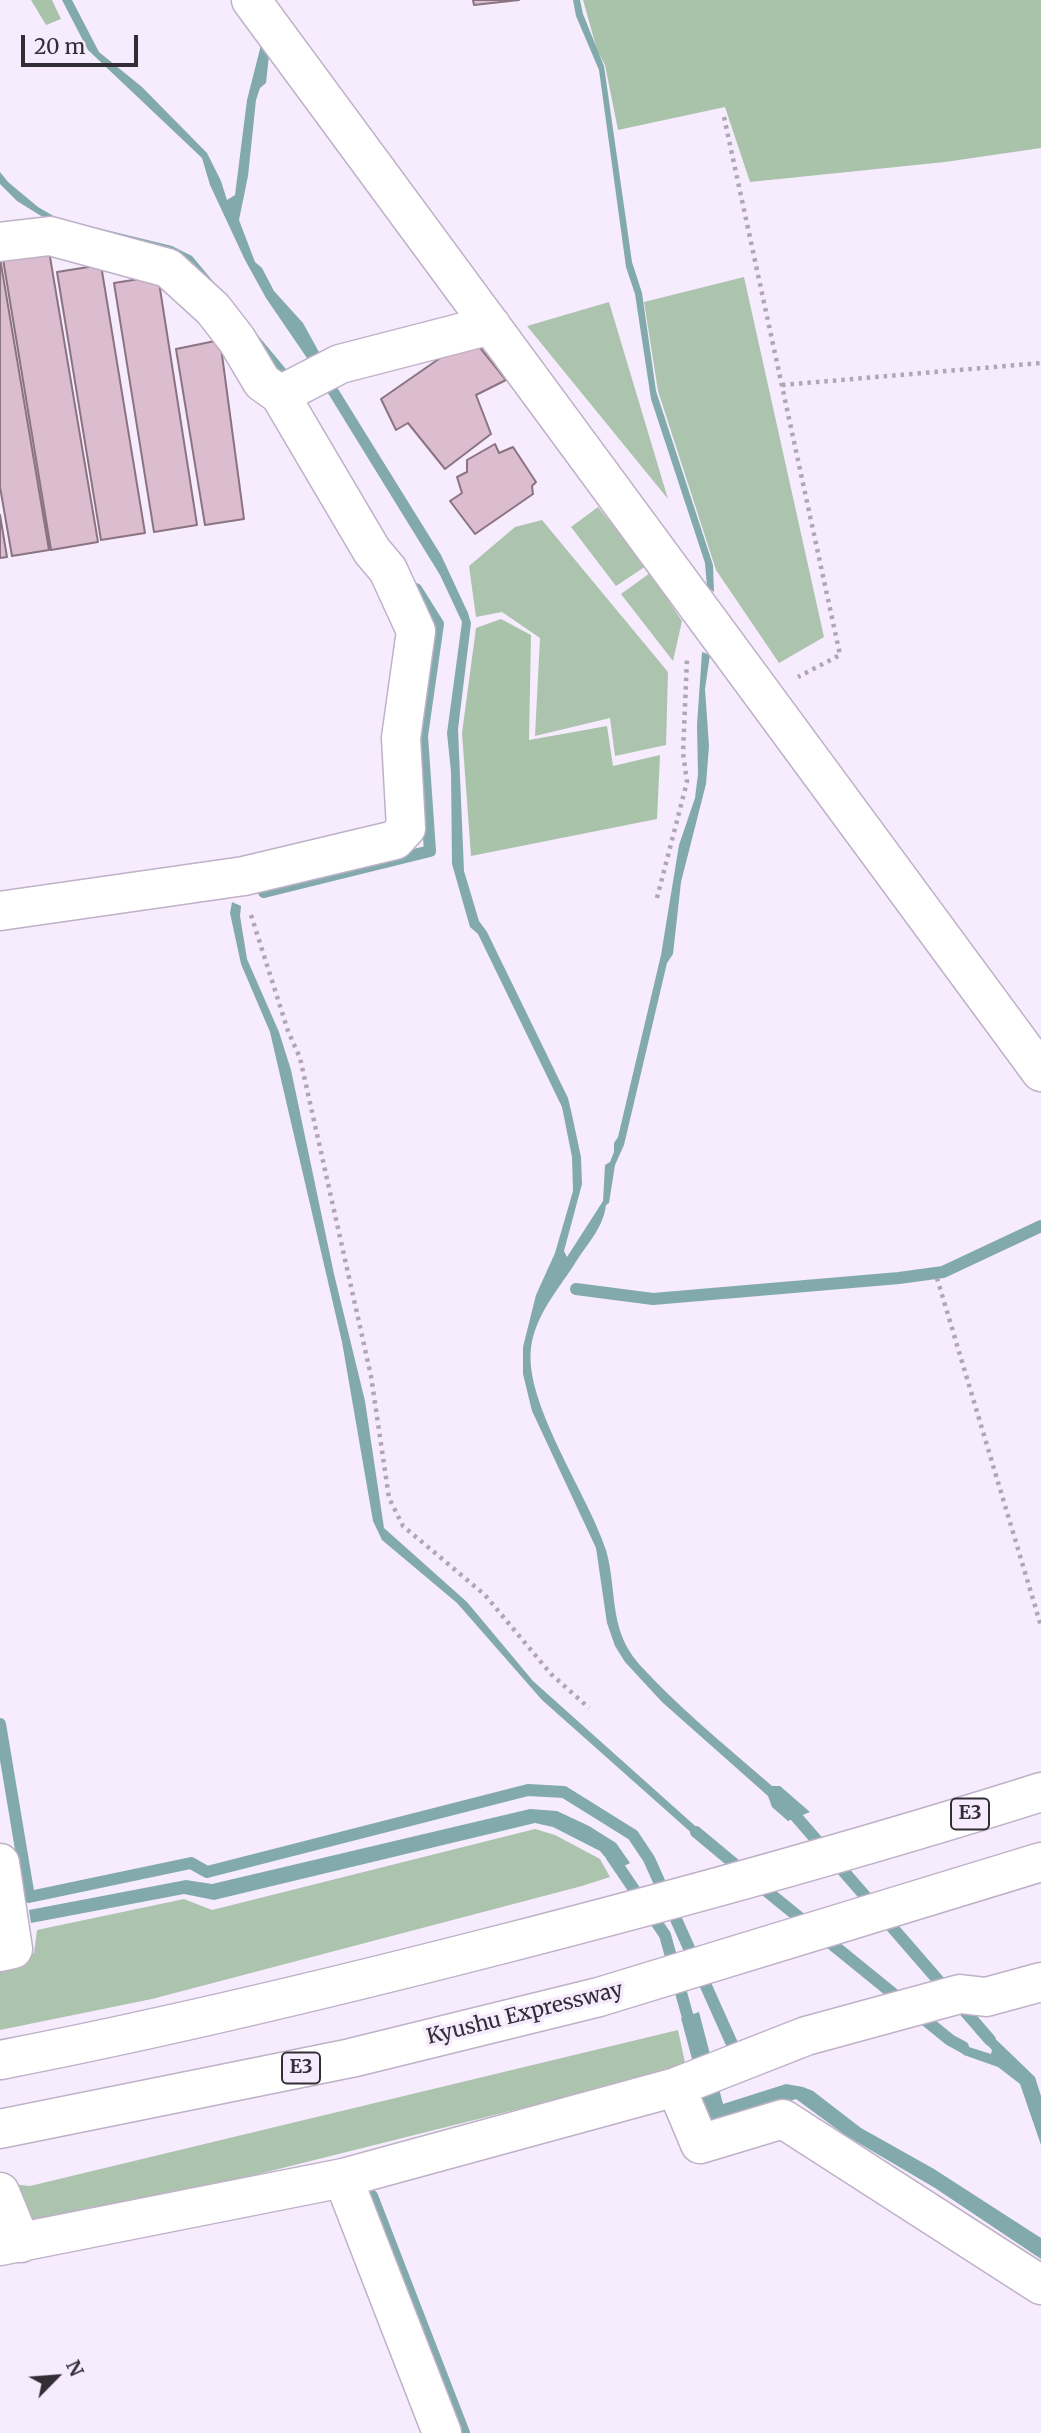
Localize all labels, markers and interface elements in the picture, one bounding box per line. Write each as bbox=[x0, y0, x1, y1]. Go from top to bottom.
scale bar bbox=[24, 21, 142, 65]
text: 20 m bbox=[34, 33, 85, 60]
road number: E3 bbox=[951, 1798, 989, 1830]
street label: Kyushu Expressway bbox=[424, 1977, 626, 2051]
road number: E3 bbox=[282, 2052, 320, 2084]
north arrow bbox=[21, 2342, 91, 2412]
text: N bbox=[61, 2356, 89, 2380]

